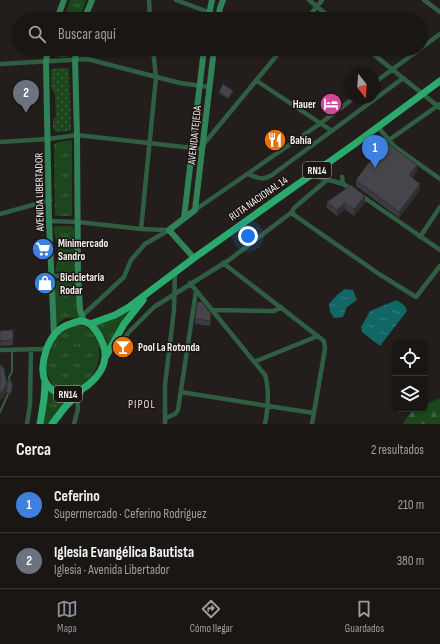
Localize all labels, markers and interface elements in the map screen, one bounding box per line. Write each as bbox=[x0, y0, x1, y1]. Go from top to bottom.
search box bbox=[12, 12, 428, 56]
icon: search bbox=[26, 23, 48, 45]
text: Buscar aquí bbox=[58, 25, 116, 44]
north arrow bbox=[344, 68, 380, 104]
pin: 2 bbox=[13, 80, 39, 113]
hotel icon: Hauer bbox=[318, 91, 344, 117]
place label: Hauer bbox=[293, 98, 317, 111]
street label: AVENIDA TEJEDA bbox=[185, 105, 204, 166]
restaurant icon: Bahía bbox=[262, 127, 288, 153]
place label: Bahía bbox=[290, 134, 312, 147]
pin: 1 bbox=[362, 135, 388, 168]
street label: AVENIDA LIBERTADOR bbox=[32, 153, 47, 232]
road number: RN14 bbox=[303, 162, 331, 178]
street label: RUTA NACIONAL 14 bbox=[226, 173, 290, 223]
your location bbox=[238, 226, 258, 246]
supermarket icon: Minimercado Sandro bbox=[30, 236, 56, 262]
place label: Minimercado Sandro bbox=[58, 237, 108, 263]
shop icon: Bicicletaría Rodar bbox=[32, 270, 58, 296]
place label: Bicicletaría Rodar bbox=[60, 271, 105, 297]
bar icon: Pool La Rotonda bbox=[110, 334, 136, 360]
map controls bbox=[392, 340, 428, 412]
button: locate bbox=[392, 340, 428, 376]
place label: Pool La Rotonda bbox=[138, 341, 200, 354]
button: layers bbox=[392, 376, 428, 412]
road number: RN14 bbox=[54, 386, 82, 402]
district label: PIPOL bbox=[128, 397, 156, 412]
text: Cerca bbox=[16, 440, 51, 460]
text: 2 resultados bbox=[371, 442, 424, 458]
text: Ceferino bbox=[54, 487, 100, 506]
text: 1 bbox=[26, 497, 32, 513]
text: 210 m bbox=[398, 497, 424, 513]
text: Supermercado · Ceferino Rodríguez bbox=[54, 506, 207, 522]
text: Iglesia Evangélica Bautista bbox=[54, 543, 194, 562]
text: 2 bbox=[26, 553, 32, 569]
text: 380 m bbox=[397, 553, 424, 569]
text: Iglesia · Avenida Libertador bbox=[54, 562, 170, 578]
tab: Mapa bbox=[56, 598, 78, 635]
tab: Cómo llegar bbox=[190, 598, 233, 635]
tab: Guardados bbox=[345, 598, 384, 635]

